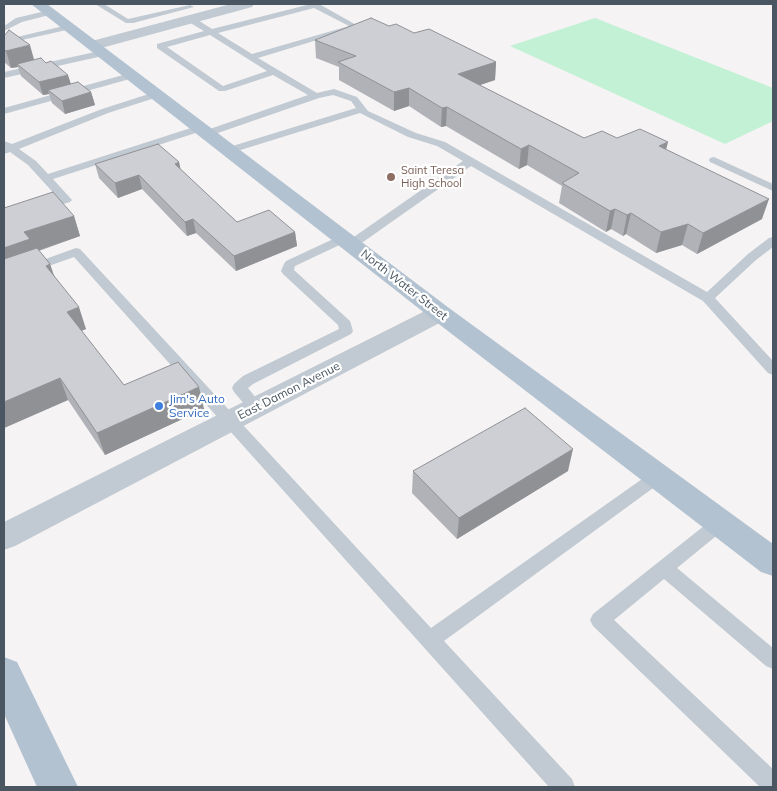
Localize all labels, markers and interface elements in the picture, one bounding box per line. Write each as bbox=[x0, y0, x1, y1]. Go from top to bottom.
place label: Saint Teresa High School bbox=[401, 164, 464, 190]
marker: Saint Teresa High School bbox=[385, 171, 397, 183]
street label: North Water Street bbox=[358, 247, 450, 323]
street label: East Damon Avenue bbox=[235, 359, 343, 423]
place label: Jim's Auto Service bbox=[169, 392, 225, 420]
marker: Jim's Auto Service bbox=[153, 400, 165, 412]

